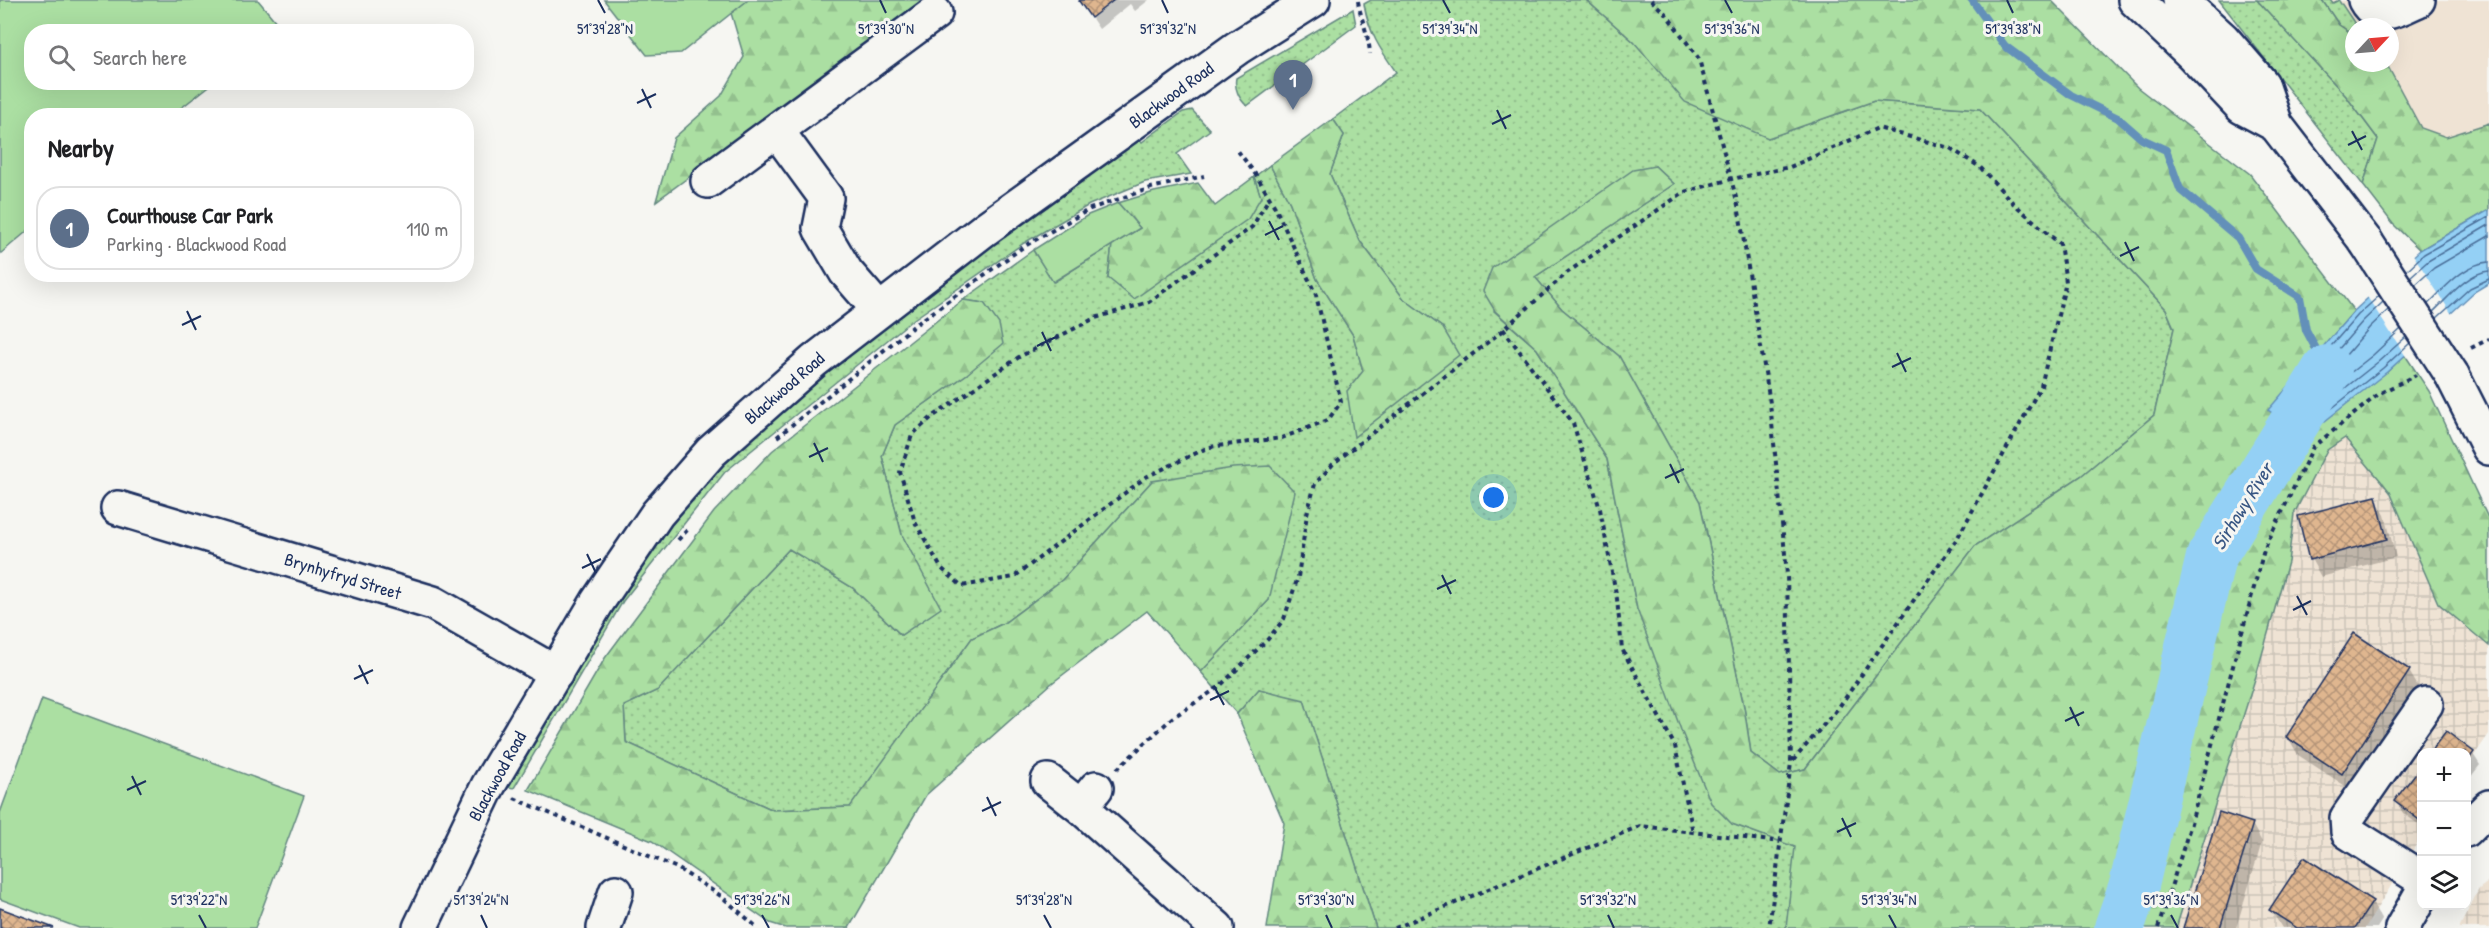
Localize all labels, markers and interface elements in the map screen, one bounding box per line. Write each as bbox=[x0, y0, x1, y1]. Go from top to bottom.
text: 51°39'28"N bbox=[577, 18, 633, 39]
text: 51°39'30"N bbox=[858, 18, 914, 39]
text: 51°39'32"N bbox=[1140, 18, 1196, 39]
text: 51°39'34"N bbox=[1423, 18, 1477, 39]
text: 51°39'36"N bbox=[1704, 18, 1760, 39]
text: 51°39'38"N bbox=[1985, 18, 2041, 39]
north arrow bbox=[2345, 18, 2399, 72]
search box bbox=[24, 24, 474, 90]
icon: search bbox=[45, 41, 78, 74]
text: Search here bbox=[93, 42, 187, 72]
street label: Blackwood Road bbox=[1124, 56, 1218, 134]
pin: 1 bbox=[1274, 60, 1312, 110]
text: Nearby bbox=[48, 130, 114, 165]
text: Courthouse Car Park bbox=[107, 200, 273, 230]
text: 1 bbox=[66, 215, 73, 242]
text: 110 m bbox=[406, 215, 448, 242]
text: Parking · Blackwood Road bbox=[107, 230, 286, 257]
street label: Blackwood Road bbox=[738, 346, 830, 430]
water label: Sirhowy River bbox=[2205, 456, 2281, 555]
your location bbox=[1479, 483, 1508, 512]
street label: Brynhyfryd Street bbox=[281, 546, 405, 606]
street label: Blackwood Road bbox=[462, 727, 532, 825]
map controls bbox=[2417, 748, 2471, 910]
button: + bbox=[2417, 748, 2471, 802]
button: − bbox=[2417, 802, 2471, 856]
button: layers bbox=[2417, 856, 2471, 910]
text: 51°39'22"N bbox=[171, 889, 227, 910]
text: 51°39'24"N bbox=[453, 889, 509, 910]
text: 51°39'26"N bbox=[734, 889, 790, 910]
text: 51°39'28"N bbox=[1016, 889, 1072, 910]
text: 51°39'30"N bbox=[1298, 889, 1354, 910]
text: 51°39'32"N bbox=[1580, 889, 1636, 910]
text: 51°39'34"N bbox=[1862, 889, 1916, 910]
text: 51°39'36"N bbox=[2143, 889, 2199, 910]

